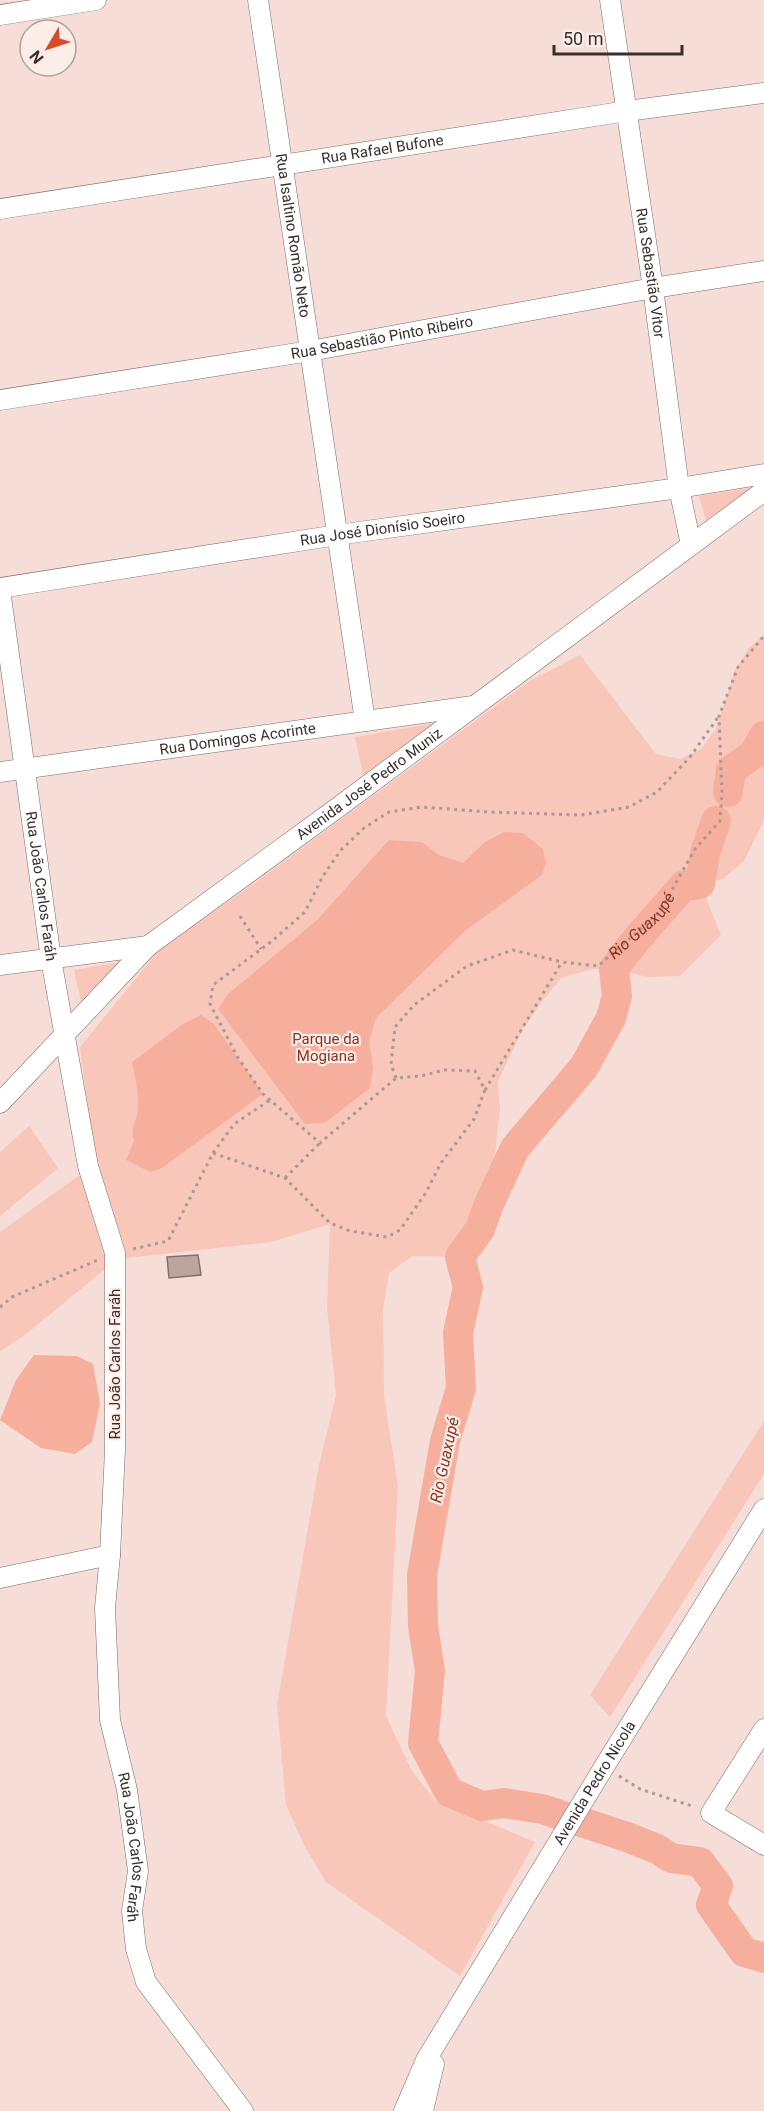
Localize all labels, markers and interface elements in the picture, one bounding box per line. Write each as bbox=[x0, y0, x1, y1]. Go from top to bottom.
north arrow bbox=[18, 18, 78, 78]
scale bar bbox=[554, 18, 682, 56]
text: 50 m bbox=[563, 28, 603, 49]
text: N bbox=[26, 47, 48, 67]
street label: Rua Rafael Bufone bbox=[320, 131, 445, 168]
street label: Rua Isaltino Romão Neto bbox=[272, 152, 314, 319]
street label: Rua Sebastião Vitor bbox=[632, 207, 668, 339]
street label: Rua Sebastião Pinto Ribeiro bbox=[290, 312, 474, 363]
street label: Rua José Dionísio Soeiro bbox=[299, 509, 466, 550]
street label: Rua Domingos Acorinte bbox=[158, 719, 317, 759]
street label: Avenida José Pedro Muniz bbox=[293, 724, 446, 844]
street label: Rua João Carlos Faráh bbox=[22, 810, 60, 962]
water label: Rio Guaxupé bbox=[604, 889, 679, 963]
park label: Parque da Mogiana bbox=[292, 1030, 360, 1065]
street label: Rua João Carlos Faráh bbox=[106, 1289, 124, 1439]
water label: Rio Guaxupé bbox=[426, 1416, 463, 1505]
street label: Avenida Pedro Nicola bbox=[550, 1717, 640, 1848]
street label: Rua João Carlos Faráh bbox=[114, 1771, 147, 1923]

